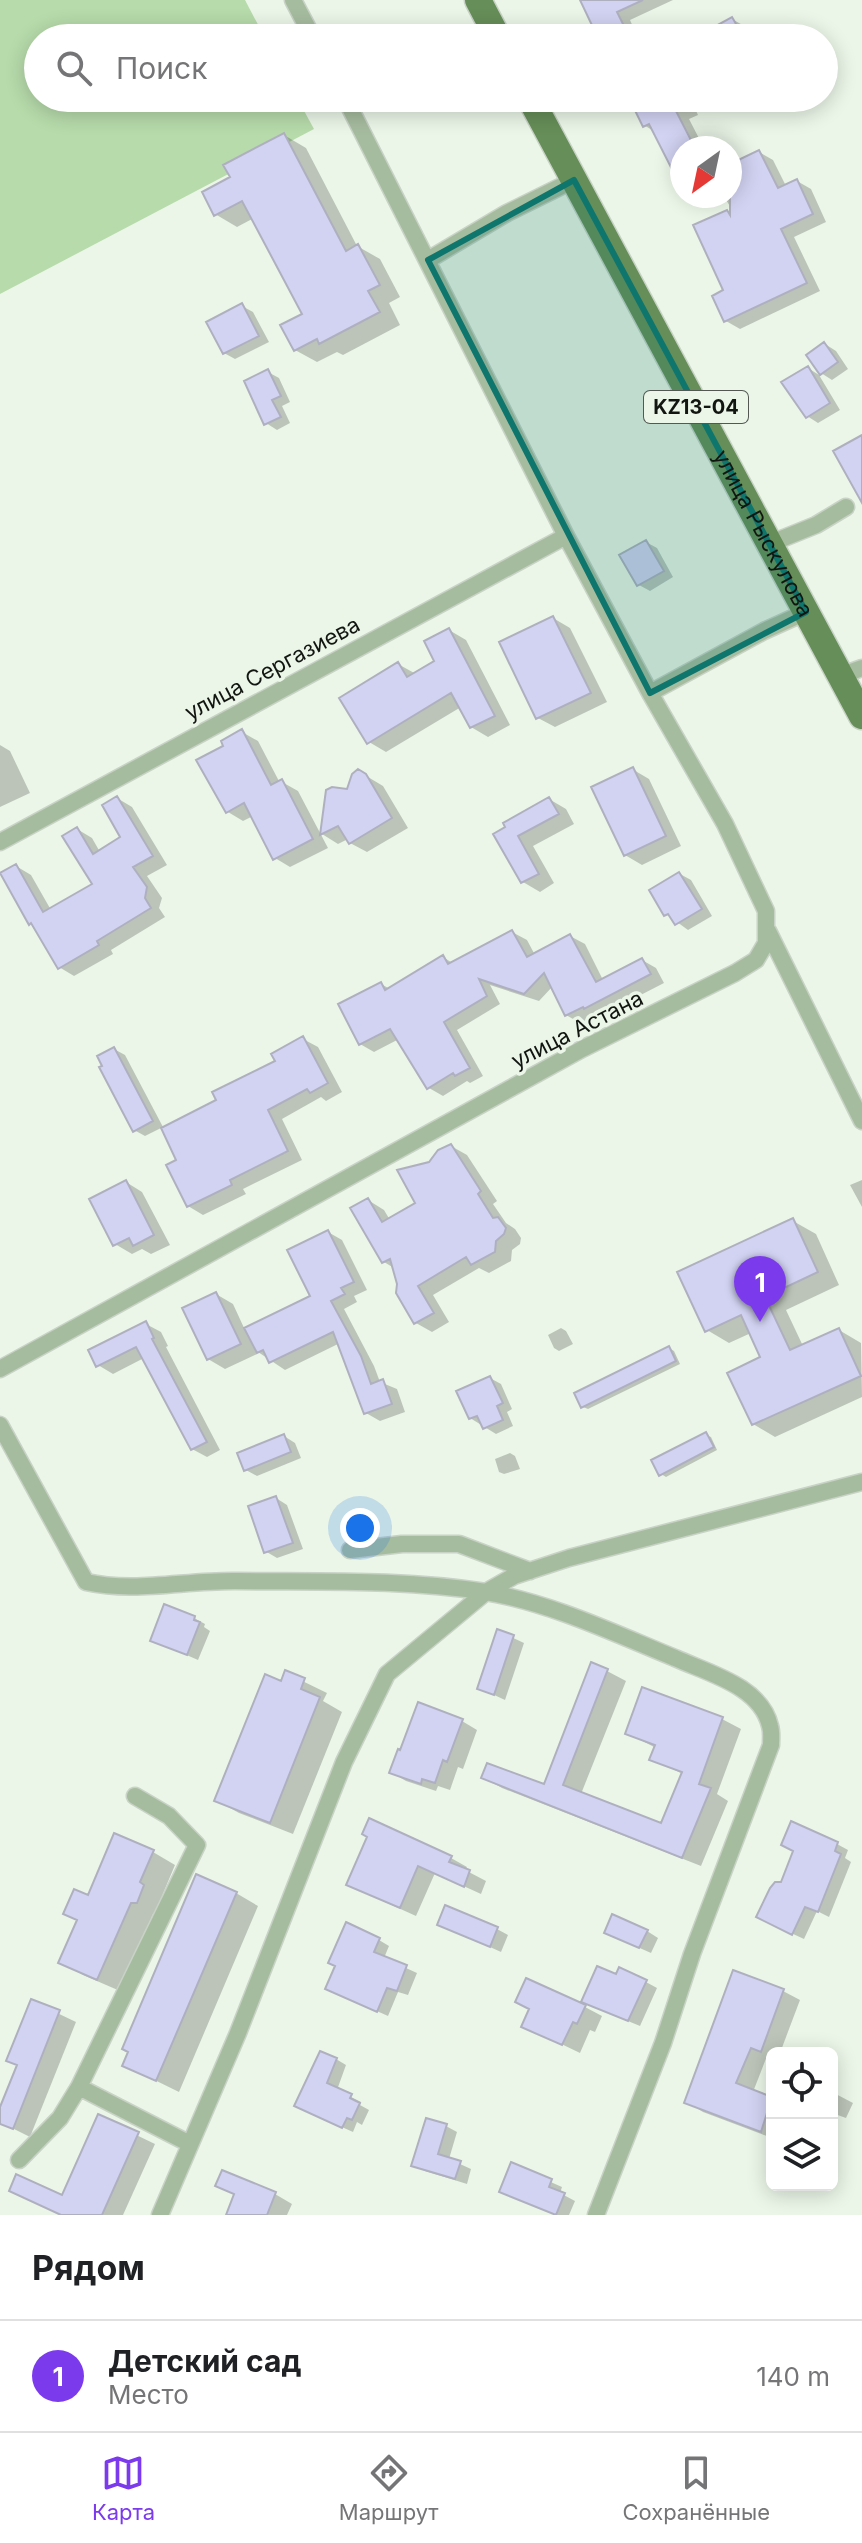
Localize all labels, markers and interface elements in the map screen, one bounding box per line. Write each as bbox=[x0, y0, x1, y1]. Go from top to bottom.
search box bbox=[24, 24, 838, 112]
icon: search bbox=[52, 46, 96, 90]
text: Поиск bbox=[116, 50, 207, 86]
north arrow bbox=[670, 136, 742, 208]
road number: KZ13-04 bbox=[644, 391, 748, 423]
street label: улица Рыскулова bbox=[708, 445, 819, 621]
street label: улица Сергазиева bbox=[180, 611, 364, 725]
street label: улица Астана bbox=[507, 985, 647, 1073]
pin: 1 bbox=[734, 1256, 786, 1322]
your location bbox=[340, 1508, 380, 1548]
map controls bbox=[766, 2047, 838, 2191]
button: locate bbox=[766, 2047, 838, 2119]
button: layers bbox=[766, 2119, 838, 2191]
text: Рядом bbox=[32, 2247, 145, 2288]
text: Детский сад bbox=[108, 2343, 302, 2379]
text: 1 bbox=[52, 2361, 64, 2392]
text: 140 m bbox=[756, 2361, 830, 2392]
text: Место bbox=[108, 2379, 189, 2410]
tab: Карта bbox=[92, 2451, 155, 2525]
tab: Маршрут bbox=[339, 2451, 439, 2525]
tab: Сохранённые bbox=[622, 2451, 770, 2525]

